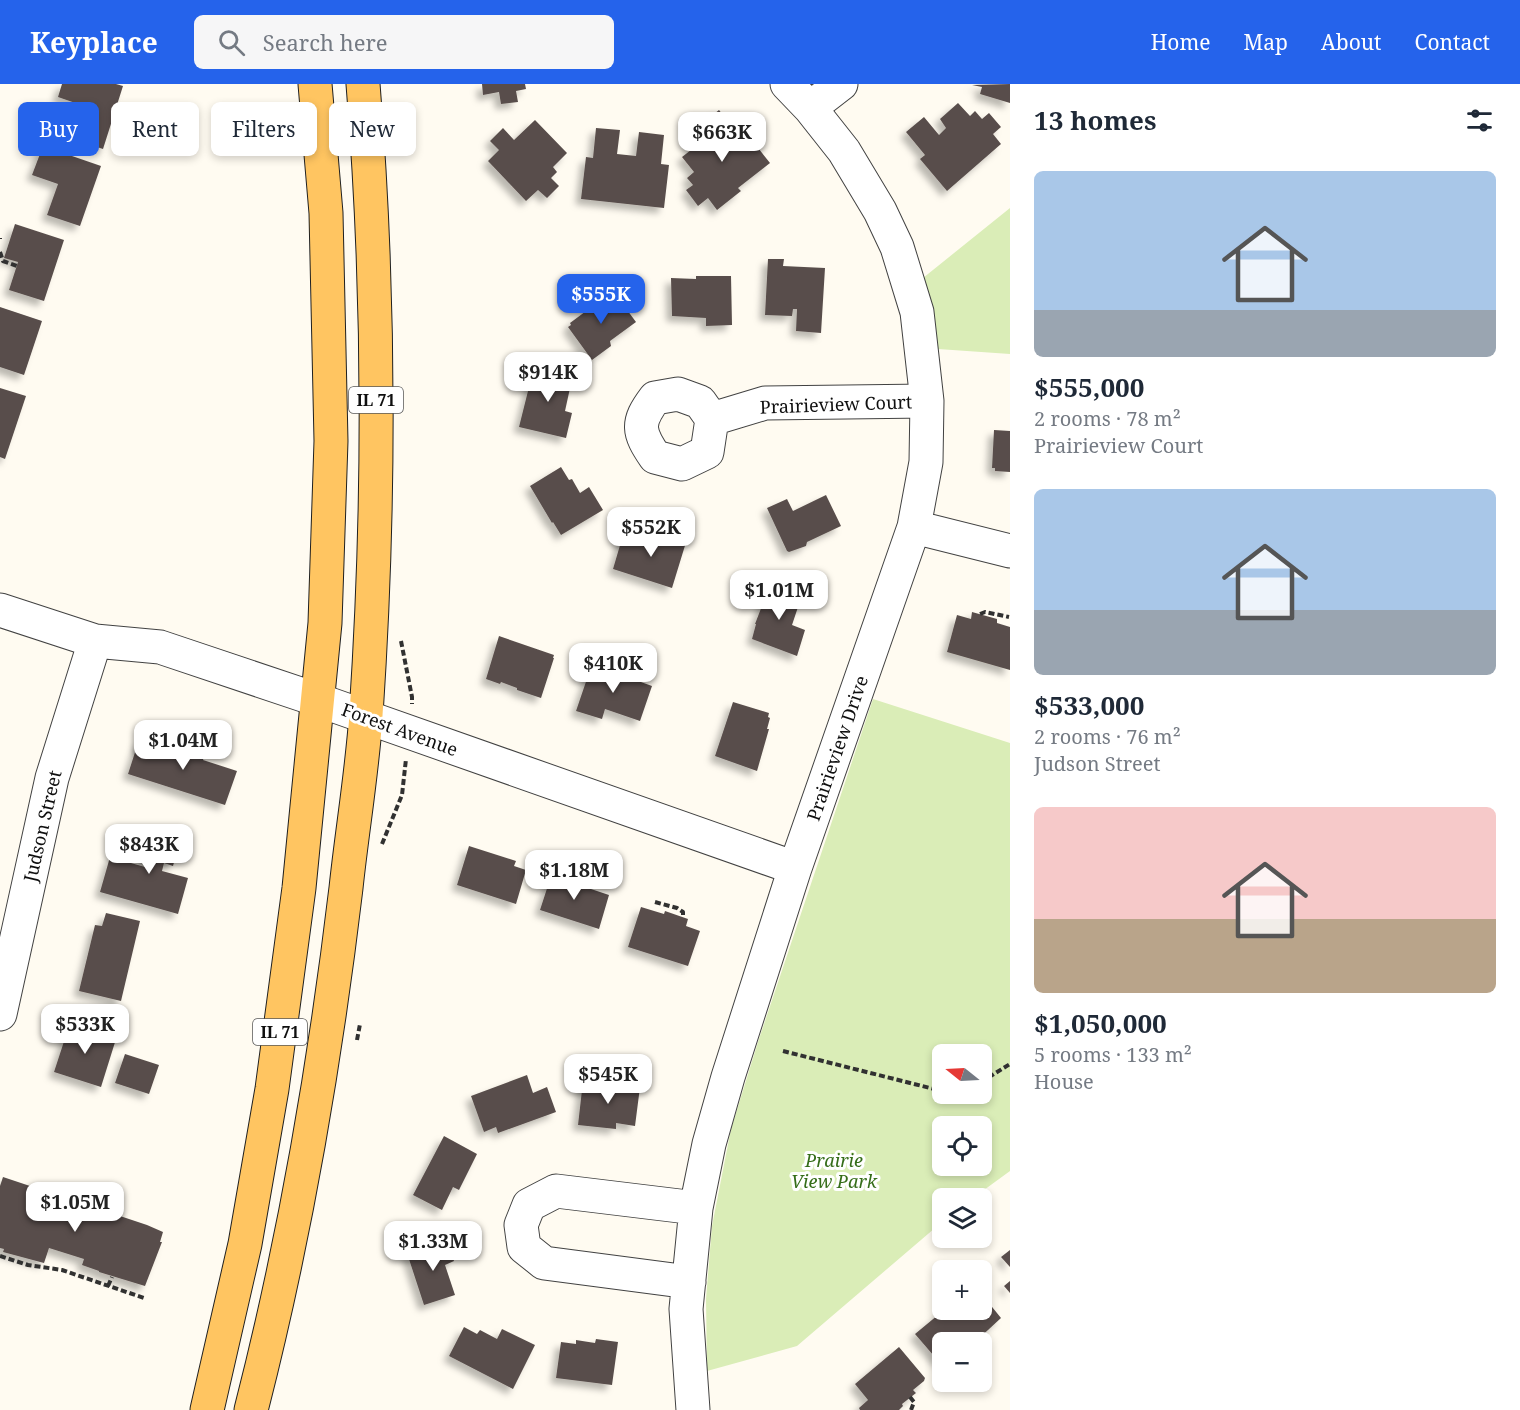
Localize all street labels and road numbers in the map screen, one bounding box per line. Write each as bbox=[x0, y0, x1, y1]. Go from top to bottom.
road number: IL 71 bbox=[349, 387, 403, 413]
street label: Prairieview Court bbox=[759, 389, 913, 419]
street label: Prairieview Drive bbox=[801, 672, 873, 824]
street label: Forest Avenue bbox=[339, 697, 461, 761]
street label: Judson Street bbox=[17, 768, 67, 885]
road number: IL 71 bbox=[253, 1019, 307, 1045]

